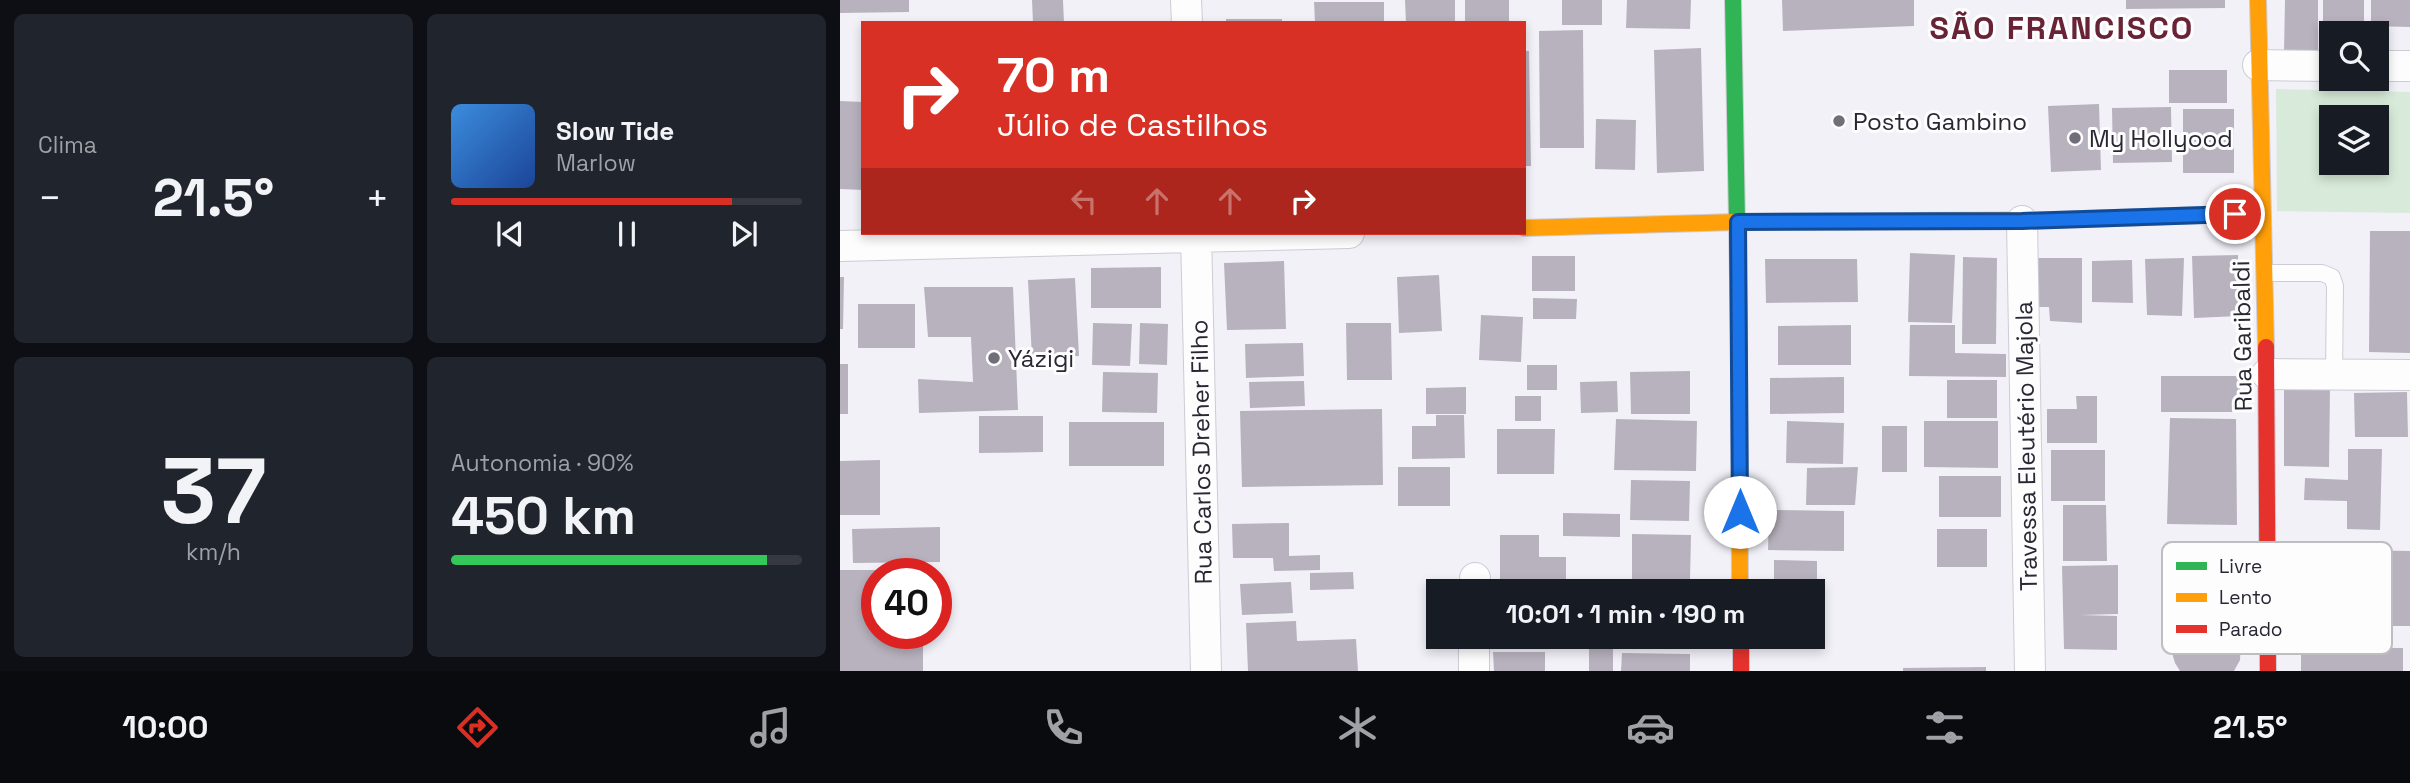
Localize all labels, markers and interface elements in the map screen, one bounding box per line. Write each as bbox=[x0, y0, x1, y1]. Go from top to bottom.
district label: SÃO FRANCISCO bbox=[1930, 8, 2194, 48]
map controls bbox=[2319, 21, 2389, 175]
button: search bbox=[2319, 21, 2389, 91]
text: 70 m bbox=[997, 44, 1110, 106]
icon: right bbox=[882, 49, 973, 140]
text: Júlio de Castilhos bbox=[997, 105, 1268, 145]
button: layers bbox=[2319, 105, 2389, 175]
place label: Posto Gambino bbox=[1853, 106, 2027, 137]
marker: Posto Gambino bbox=[1831, 113, 1847, 129]
text: Slow Tide bbox=[556, 114, 674, 148]
place label: My Hollyood bbox=[2089, 123, 2233, 154]
text: Clima bbox=[38, 130, 97, 160]
marker: My Hollyood bbox=[2067, 130, 2083, 146]
text: Marlow bbox=[556, 148, 636, 178]
text: 21.5° bbox=[153, 165, 274, 231]
text: − bbox=[38, 174, 62, 222]
text: + bbox=[365, 174, 389, 222]
icon: left bbox=[1065, 182, 1103, 220]
icon: ahead bbox=[1138, 182, 1176, 220]
icon: ahead bbox=[1211, 182, 1249, 220]
icon: right bbox=[1284, 182, 1322, 220]
pin bbox=[2205, 184, 2265, 244]
icon: arrive bbox=[2216, 195, 2254, 233]
icon: previous bbox=[491, 215, 529, 253]
icon: pause bbox=[608, 215, 646, 253]
icon: next bbox=[725, 215, 763, 253]
street label: Rua Garibaldi bbox=[2225, 260, 2259, 412]
street label: Travessa Eleutério Majola bbox=[2008, 301, 2044, 591]
street label: Rua Carlos Dreher Filho bbox=[1183, 319, 1219, 585]
place label: Yázigi bbox=[1008, 343, 1074, 374]
marker: Yázigi bbox=[986, 350, 1002, 366]
text: 37 bbox=[161, 433, 266, 550]
text: Autonomia · 90% bbox=[451, 448, 634, 478]
position arrow bbox=[1703, 475, 1777, 549]
text: 450 km bbox=[451, 483, 636, 549]
text: km/h bbox=[186, 537, 241, 567]
legend bbox=[2162, 542, 2392, 654]
text: Livre bbox=[2219, 554, 2262, 579]
speed limit sign: 40 bbox=[861, 558, 952, 649]
text: Lento bbox=[2219, 585, 2272, 610]
text: 10:01 · 1 min · 190 m bbox=[1506, 597, 1745, 631]
text: Parado bbox=[2219, 617, 2283, 642]
icon: directions bbox=[453, 703, 502, 752]
icon: music bbox=[746, 703, 795, 752]
icon: phone bbox=[1039, 703, 1088, 752]
icon: climate bbox=[1333, 703, 1382, 752]
icon: car bbox=[1626, 703, 1675, 752]
icon: filters bbox=[1920, 703, 1969, 752]
text: 10:00 bbox=[122, 707, 208, 747]
text: 21.5° bbox=[2213, 707, 2288, 747]

